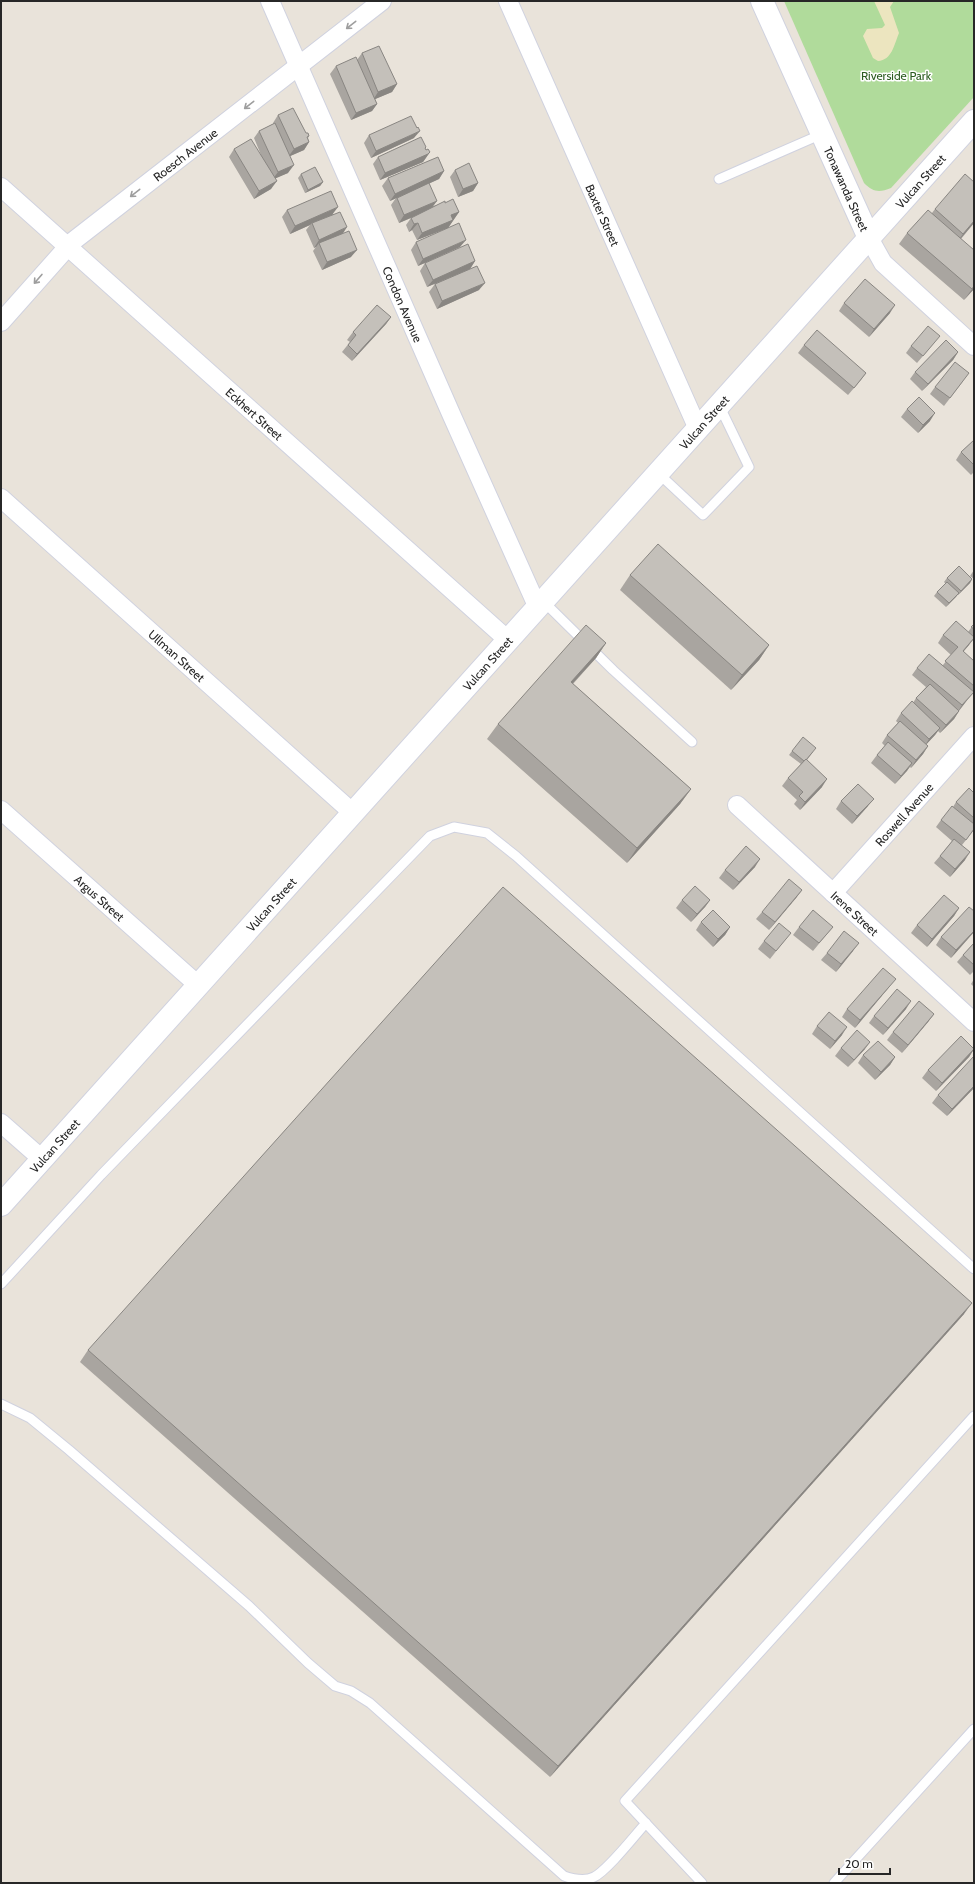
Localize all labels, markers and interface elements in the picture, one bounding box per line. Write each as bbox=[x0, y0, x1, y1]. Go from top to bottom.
one-way arrow bbox=[346, 21, 357, 29]
park label: Riverside Park bbox=[861, 68, 932, 83]
one-way arrow bbox=[243, 100, 254, 109]
street label: Roesch Avenue bbox=[150, 124, 220, 184]
street label: Tonawanda Street bbox=[821, 144, 872, 234]
street label: Vulcan Street bbox=[892, 151, 948, 211]
street label: Baxter Street bbox=[583, 182, 623, 248]
one-way arrow bbox=[129, 189, 140, 197]
street label: Condon Avenue bbox=[380, 264, 426, 344]
one-way arrow bbox=[34, 274, 43, 284]
street label: Eckhert Street bbox=[223, 384, 286, 443]
street label: Vulcan Street bbox=[676, 392, 732, 452]
street label: Ullman Street bbox=[145, 626, 208, 685]
street label: Vulcan Street bbox=[459, 633, 515, 693]
street label: Roswell Avenue bbox=[872, 779, 936, 849]
street label: Argus Street bbox=[72, 871, 128, 924]
street label: Vulcan Street bbox=[243, 874, 299, 934]
street label: Irene Street bbox=[828, 888, 882, 939]
street label: Vulcan Street bbox=[26, 1115, 83, 1176]
scale bar bbox=[839, 1850, 890, 1876]
text: 20 m bbox=[845, 1856, 873, 1871]

